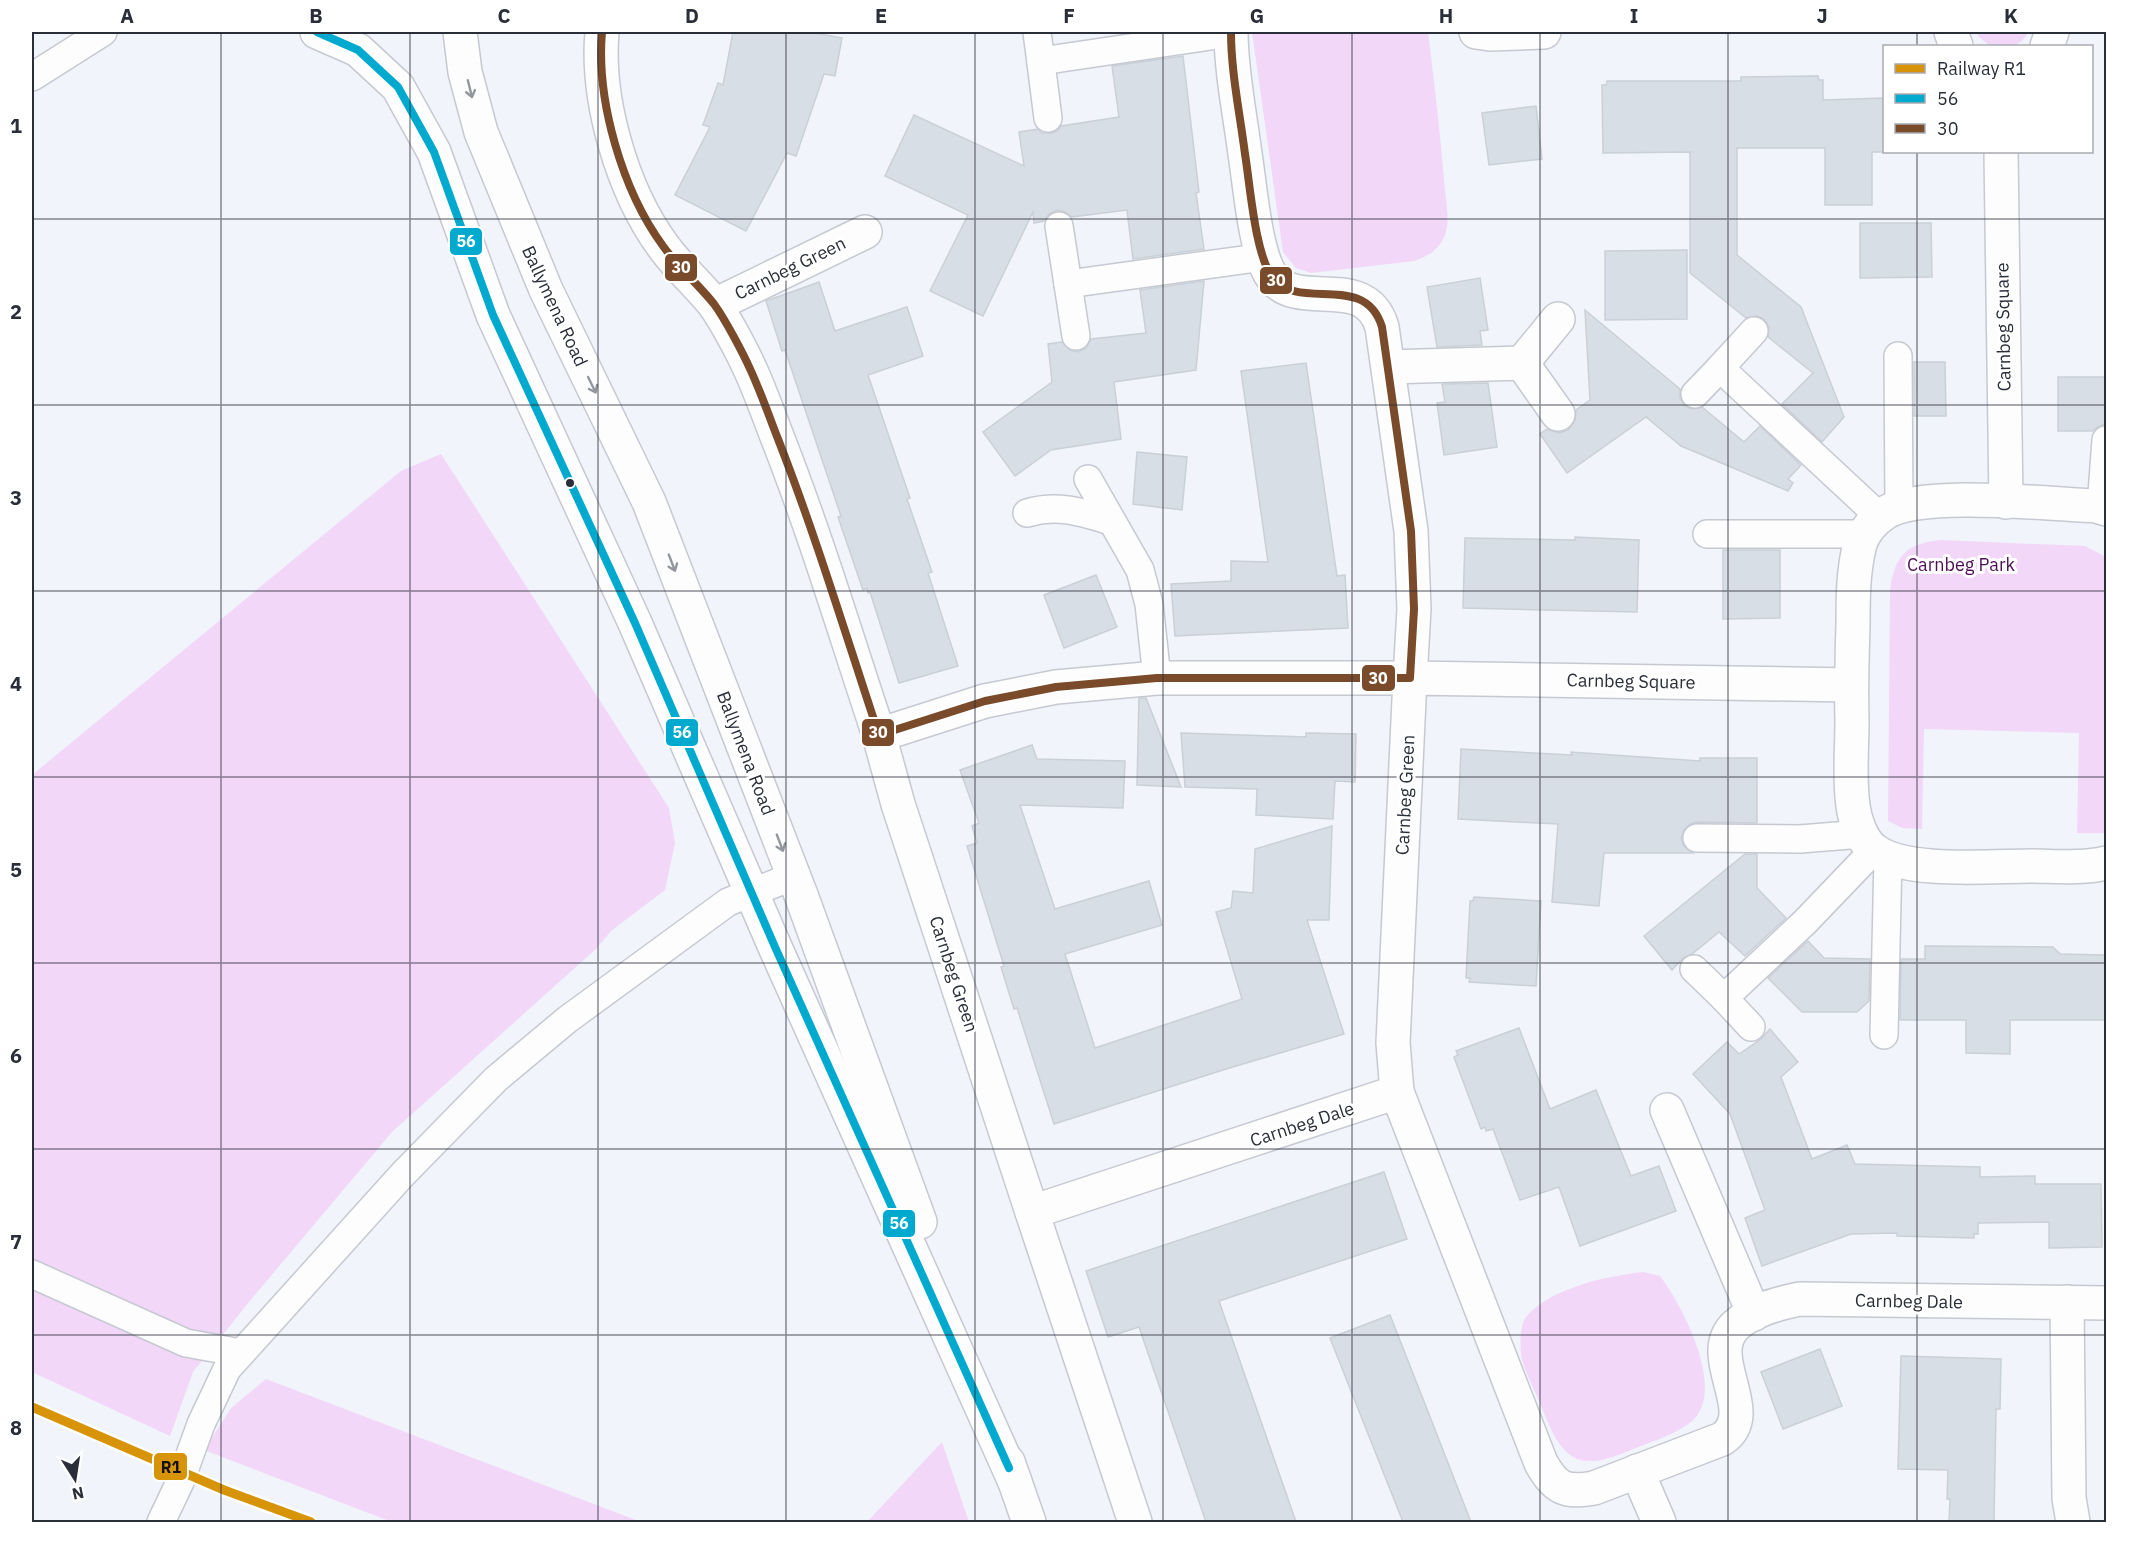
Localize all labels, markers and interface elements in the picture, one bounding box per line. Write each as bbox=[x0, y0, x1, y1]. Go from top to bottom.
text: A bbox=[120, 2, 134, 29]
text: B bbox=[309, 2, 323, 29]
text: C bbox=[497, 2, 511, 29]
text: D bbox=[685, 2, 699, 29]
text: E bbox=[875, 2, 887, 29]
text: F bbox=[1063, 2, 1075, 29]
text: G bbox=[1250, 2, 1264, 29]
text: H bbox=[1439, 2, 1453, 29]
text: I bbox=[1630, 2, 1638, 29]
text: J bbox=[1816, 2, 1828, 29]
text: K bbox=[2004, 2, 2018, 29]
legend bbox=[1883, 45, 2093, 153]
text: Railway R1 bbox=[1937, 57, 2026, 80]
one-way arrow bbox=[464, 79, 476, 98]
text: 56 bbox=[1937, 87, 1959, 110]
text: 1 bbox=[10, 112, 22, 139]
text: 30 bbox=[1937, 117, 1959, 140]
line badge: 56 bbox=[449, 227, 483, 256]
text: 56 bbox=[456, 231, 476, 251]
street label: Carnbeg Green bbox=[731, 231, 849, 305]
street label: Ballymena Road bbox=[517, 242, 593, 370]
line badge: 30 bbox=[664, 253, 698, 282]
text: 30 bbox=[671, 257, 691, 277]
street label: Carnbeg Square bbox=[1990, 262, 2016, 392]
line badge: 30 bbox=[1259, 266, 1293, 295]
text: 30 bbox=[1266, 270, 1286, 290]
text: 2 bbox=[10, 298, 22, 325]
one-way arrow bbox=[587, 376, 598, 394]
unlabelled marker bbox=[564, 477, 576, 489]
text: 3 bbox=[10, 484, 22, 511]
one-way arrow bbox=[668, 553, 679, 571]
park label: Carnbeg Park bbox=[1907, 553, 2016, 576]
line badge: 30 bbox=[1361, 664, 1396, 692]
text: 30 bbox=[1368, 668, 1388, 688]
street label: Carnbeg Square bbox=[1566, 668, 1696, 694]
text: 4 bbox=[10, 670, 22, 697]
street label: Ballymena Road bbox=[712, 688, 780, 818]
line badge: 56 bbox=[665, 718, 699, 747]
line badge: 30 bbox=[861, 718, 895, 747]
text: 56 bbox=[672, 722, 692, 742]
text: 30 bbox=[868, 722, 888, 742]
street label: Carnbeg Green bbox=[1390, 734, 1420, 856]
one-way arrow bbox=[776, 833, 787, 851]
text: 5 bbox=[10, 856, 22, 883]
street label: Carnbeg Green bbox=[924, 913, 984, 1035]
text: 6 bbox=[10, 1042, 22, 1069]
street label: Carnbeg Dale bbox=[1247, 1096, 1357, 1152]
line badge: 56 bbox=[882, 1209, 916, 1238]
text: 56 bbox=[889, 1213, 909, 1233]
text: 7 bbox=[10, 1228, 22, 1255]
street label: Carnbeg Dale bbox=[1855, 1289, 1963, 1313]
text: 8 bbox=[10, 1414, 22, 1441]
north arrow bbox=[45, 1449, 105, 1509]
line badge: R1 bbox=[153, 1452, 188, 1481]
text: R1 bbox=[161, 1457, 182, 1477]
text: N bbox=[70, 1483, 86, 1505]

